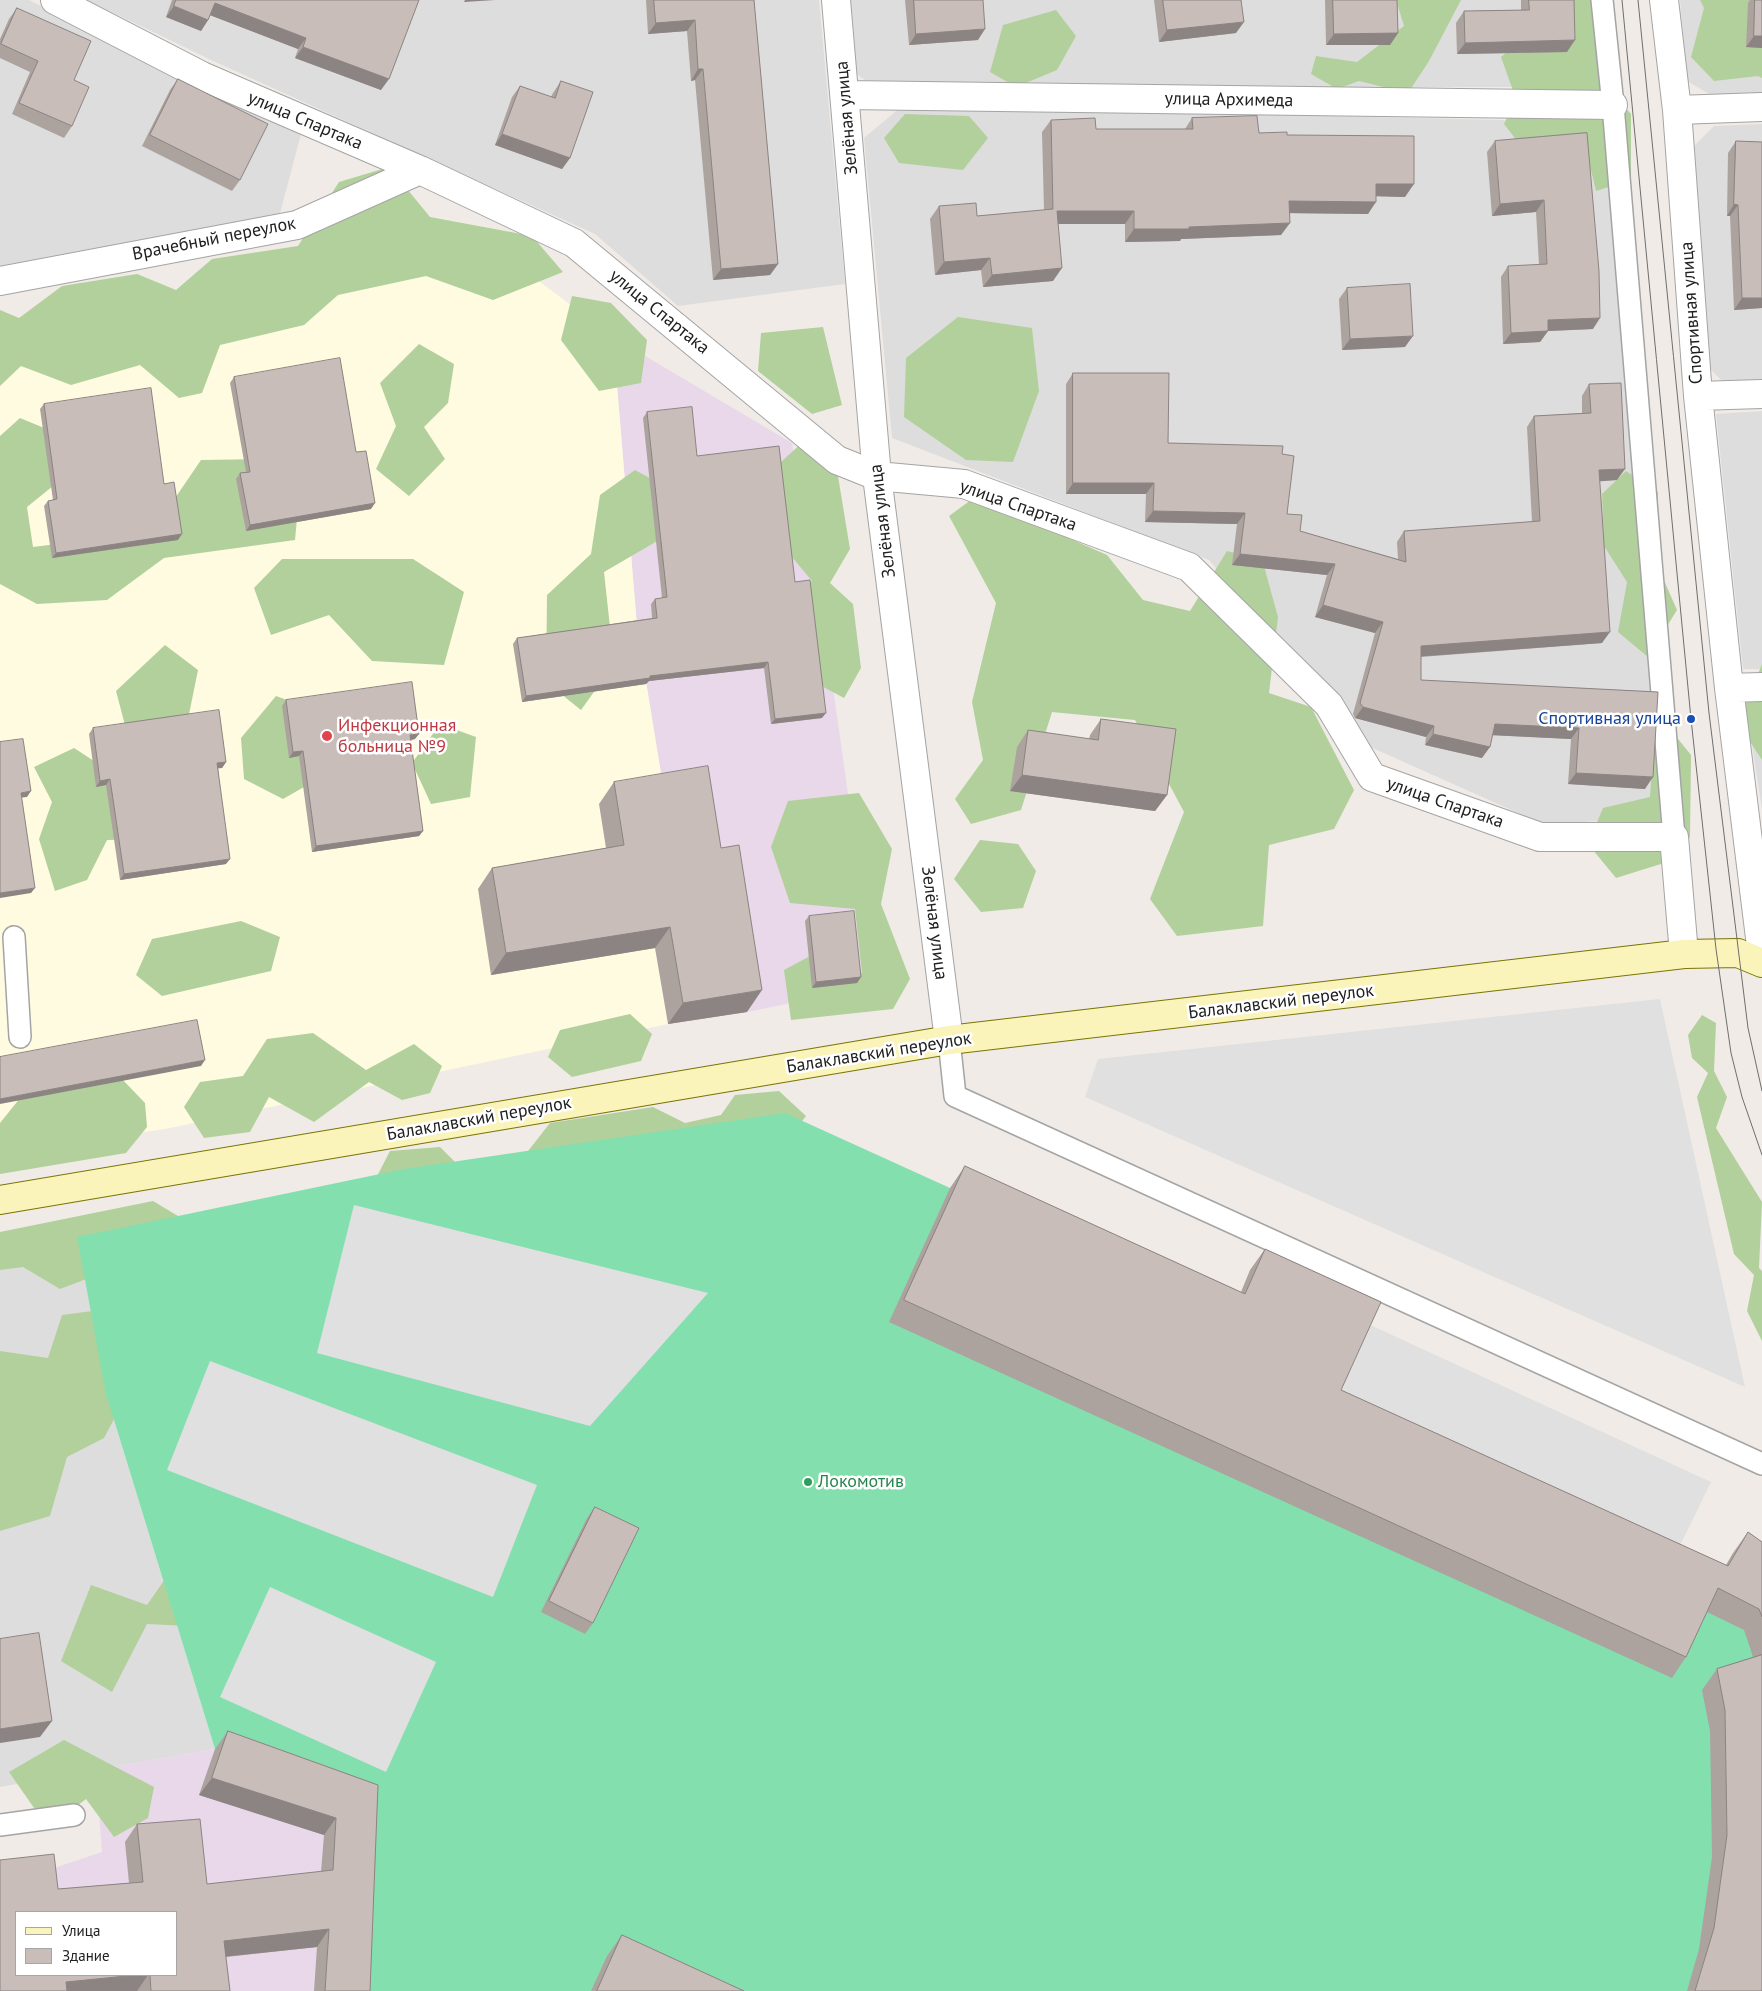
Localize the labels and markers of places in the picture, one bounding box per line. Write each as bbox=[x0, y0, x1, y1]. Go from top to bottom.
place label: Спортивная улица bbox=[1538, 708, 1681, 730]
marker: Спортивная улица bbox=[1685, 713, 1697, 725]
place label: Инфекционная больница №9 bbox=[338, 715, 456, 758]
marker: Инфекционная больница №9 bbox=[320, 729, 334, 743]
place label: Локомотив bbox=[818, 1471, 904, 1493]
marker: Локомотив bbox=[802, 1476, 814, 1488]

